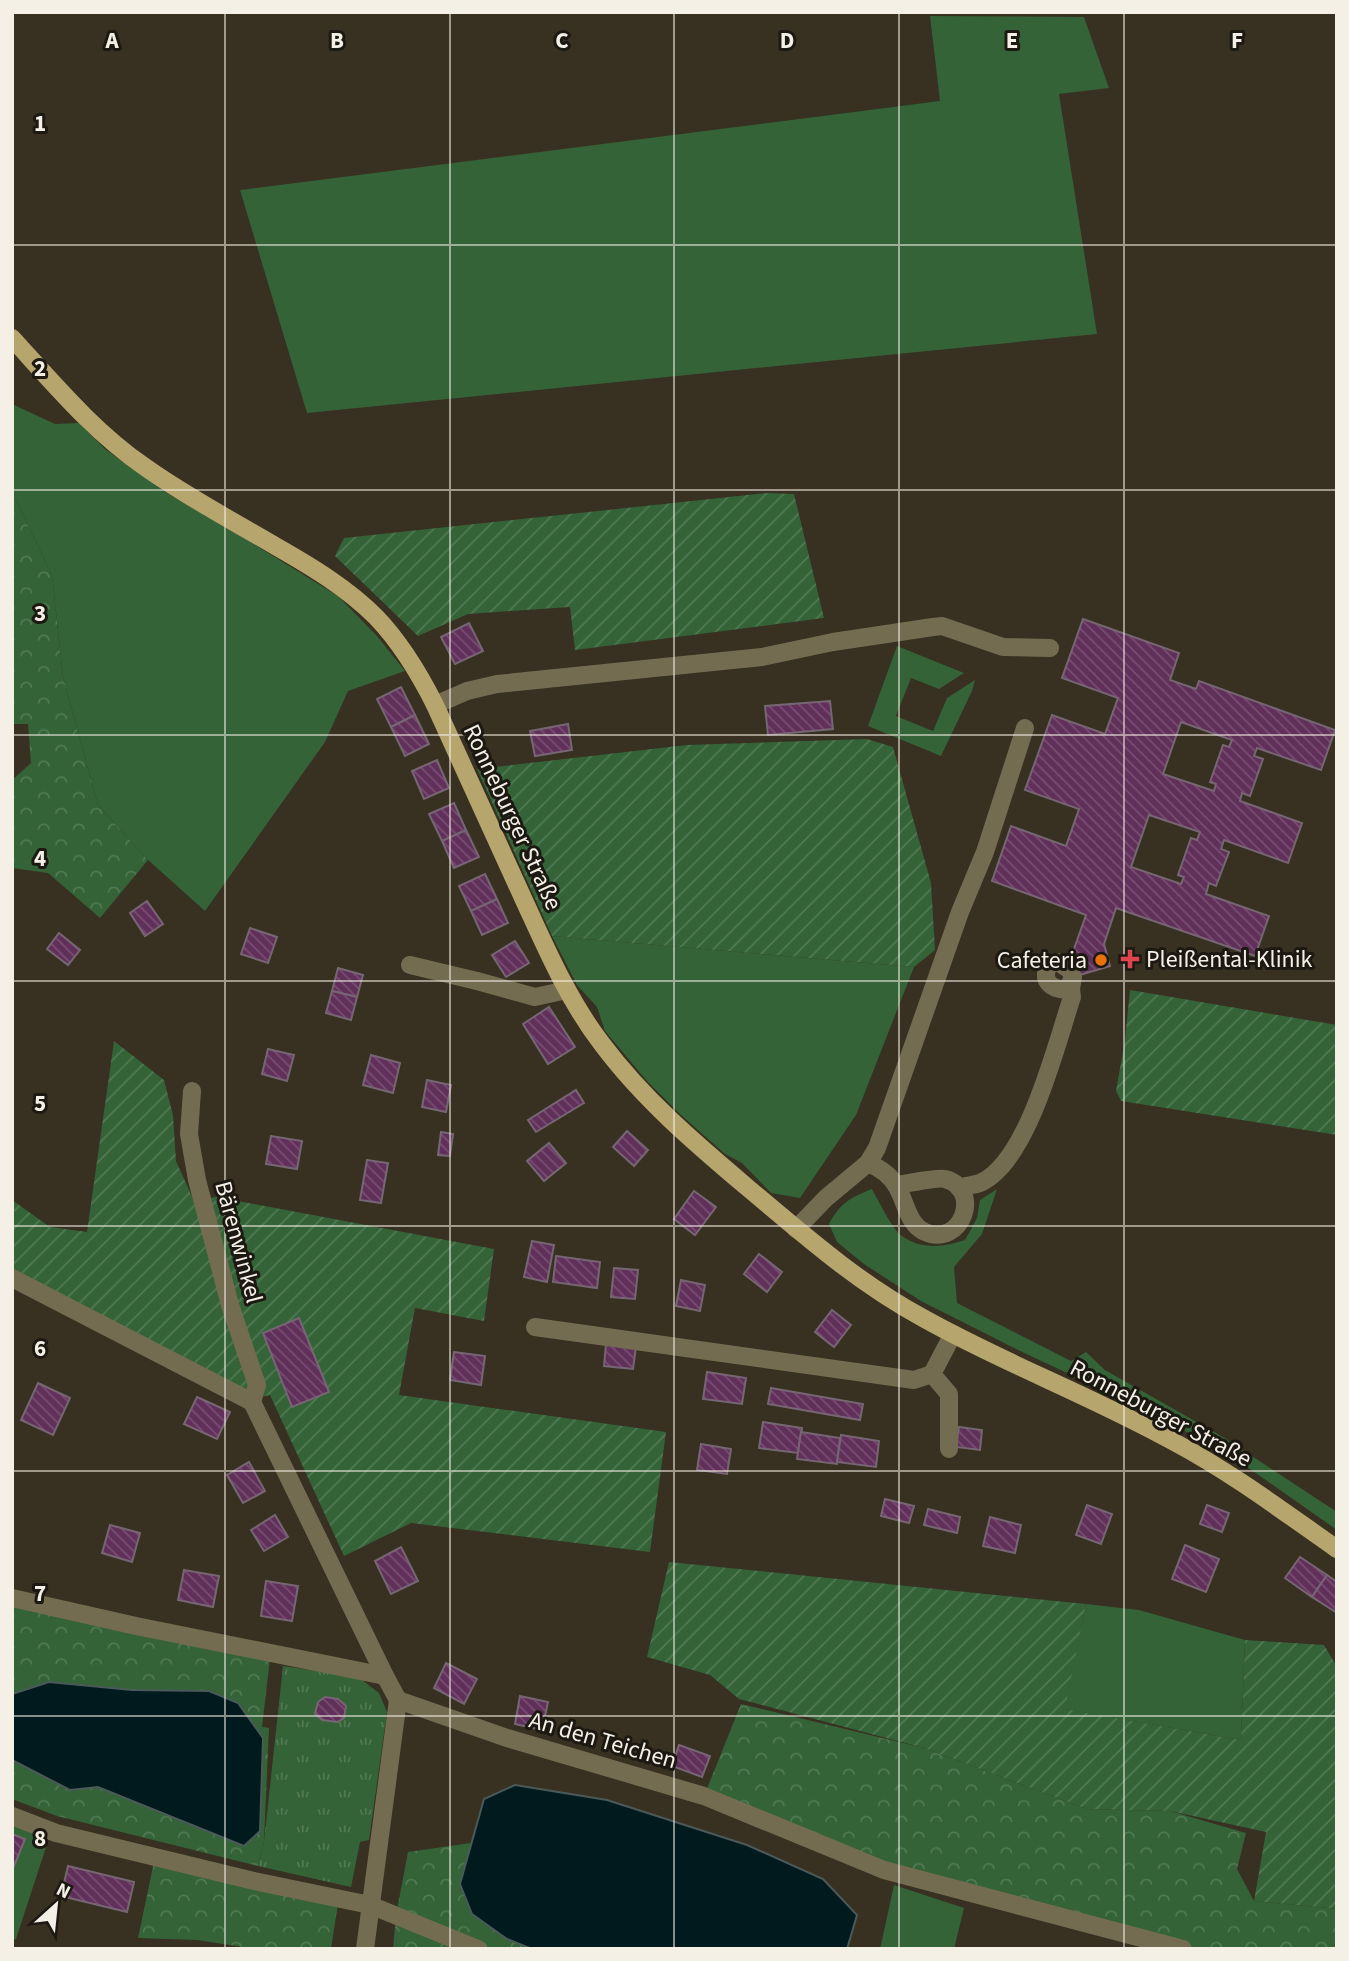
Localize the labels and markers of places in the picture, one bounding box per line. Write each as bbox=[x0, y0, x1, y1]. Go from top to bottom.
place label: Pleißental-Klinik bbox=[1146, 942, 1313, 977]
place label: Cafeteria bbox=[997, 943, 1087, 978]
marker: Pleißental-Klinik bbox=[1120, 949, 1140, 969]
marker: Cafeteria bbox=[1093, 952, 1109, 968]

